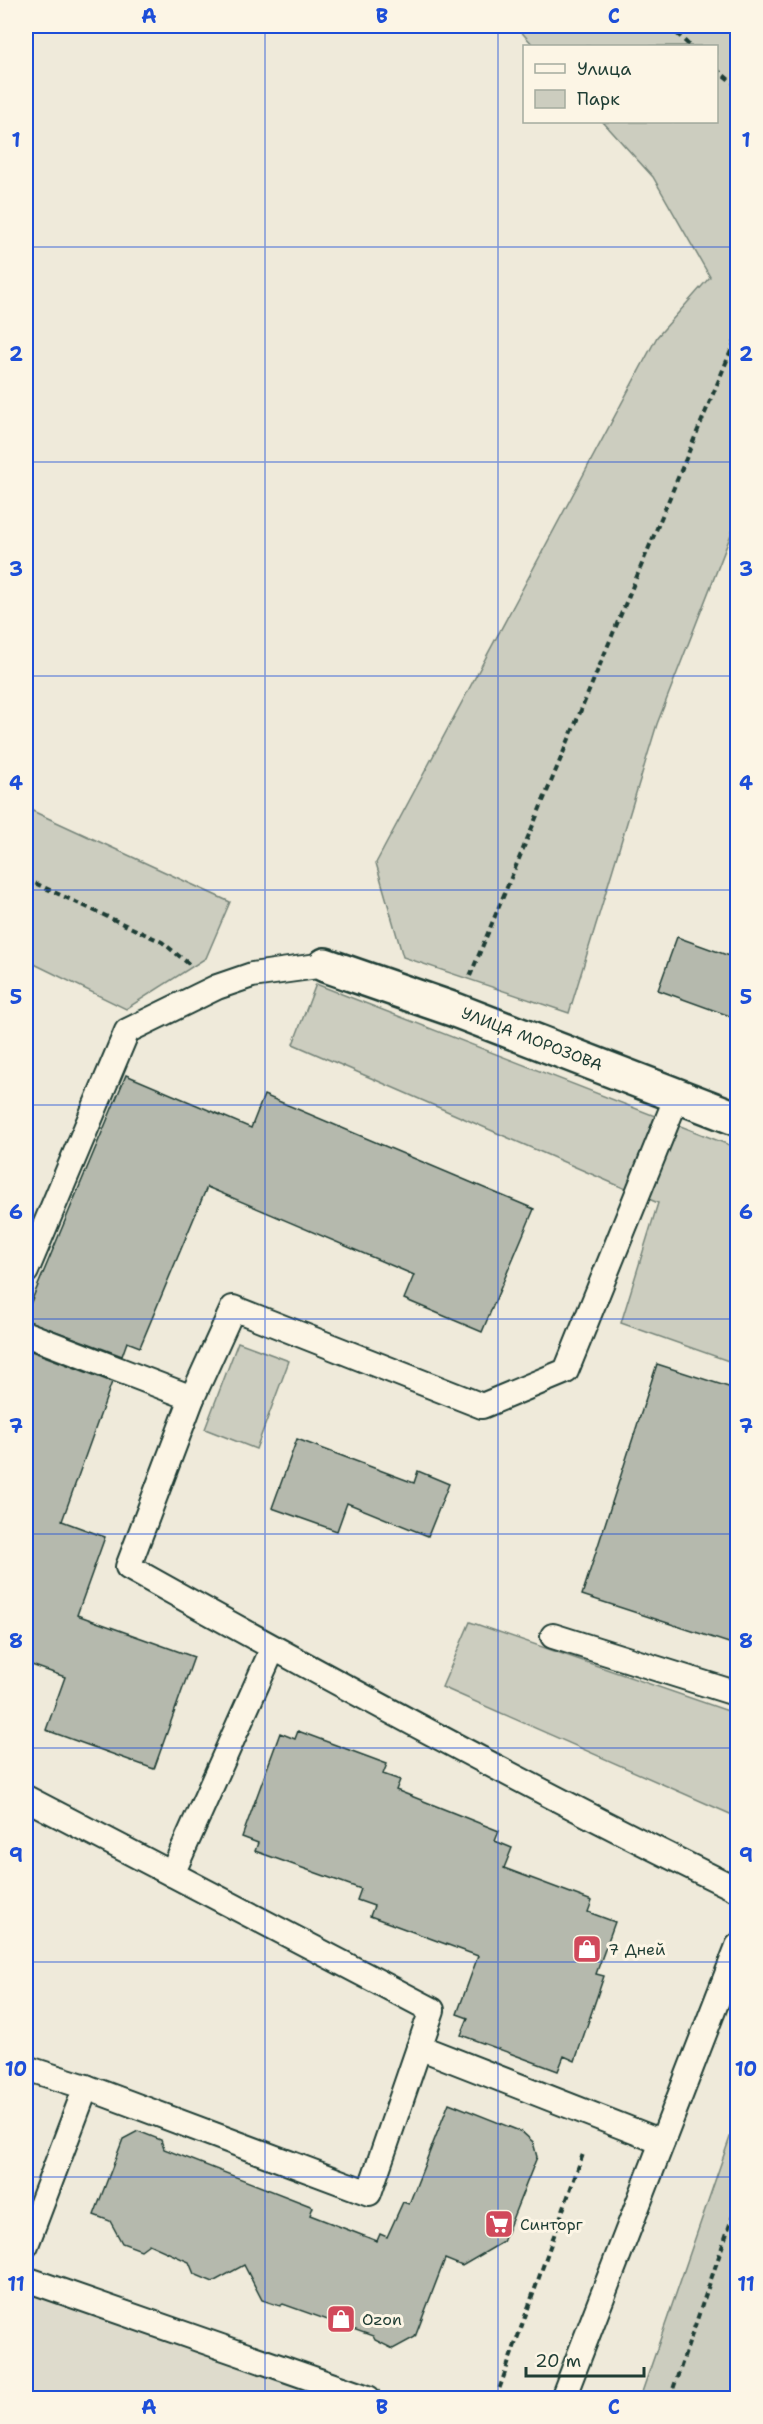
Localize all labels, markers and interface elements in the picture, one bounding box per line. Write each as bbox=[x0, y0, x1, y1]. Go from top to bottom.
text: A bbox=[141, 3, 157, 29]
text: B bbox=[376, 3, 388, 29]
text: C bbox=[608, 3, 620, 29]
legend bbox=[523, 45, 718, 123]
text: Улица bbox=[577, 57, 631, 81]
text: Парк bbox=[577, 87, 620, 111]
text: 1 bbox=[11, 127, 21, 153]
text: 1 bbox=[741, 127, 751, 153]
text: 2 bbox=[9, 341, 23, 367]
text: 2 bbox=[739, 341, 753, 367]
text: 3 bbox=[9, 556, 23, 582]
text: 3 bbox=[739, 556, 753, 582]
text: 4 bbox=[9, 770, 23, 796]
text: 4 bbox=[739, 770, 753, 796]
text: 5 bbox=[10, 984, 22, 1010]
text: 5 bbox=[740, 984, 752, 1010]
street label: УЛИЦА МОРОЗОВА bbox=[458, 1002, 606, 1076]
text: 6 bbox=[9, 1199, 23, 1225]
text: 6 bbox=[739, 1199, 753, 1225]
text: 7 bbox=[9, 1413, 23, 1439]
text: 7 bbox=[739, 1413, 753, 1439]
text: 8 bbox=[9, 1628, 23, 1654]
text: 8 bbox=[739, 1628, 753, 1654]
text: 9 bbox=[9, 1842, 23, 1868]
text: 9 bbox=[739, 1842, 753, 1868]
shop icon: 7 Дней bbox=[571, 1933, 603, 1965]
place label: 7 Дней bbox=[608, 1939, 665, 1960]
text: 10 bbox=[5, 2056, 27, 2082]
text: 10 bbox=[735, 2056, 757, 2082]
supermarket icon: Синторг bbox=[483, 2208, 515, 2240]
place label: Синторг bbox=[520, 2214, 584, 2235]
text: 11 bbox=[7, 2271, 25, 2297]
text: 11 bbox=[737, 2271, 755, 2297]
shop icon: Ozon bbox=[325, 2303, 357, 2335]
place label: Ozon bbox=[362, 2309, 402, 2330]
scale bar bbox=[526, 2340, 644, 2378]
text: 20 m bbox=[535, 2349, 581, 2373]
text: A bbox=[141, 2394, 157, 2420]
text: B bbox=[376, 2394, 388, 2420]
text: C bbox=[608, 2394, 620, 2420]

